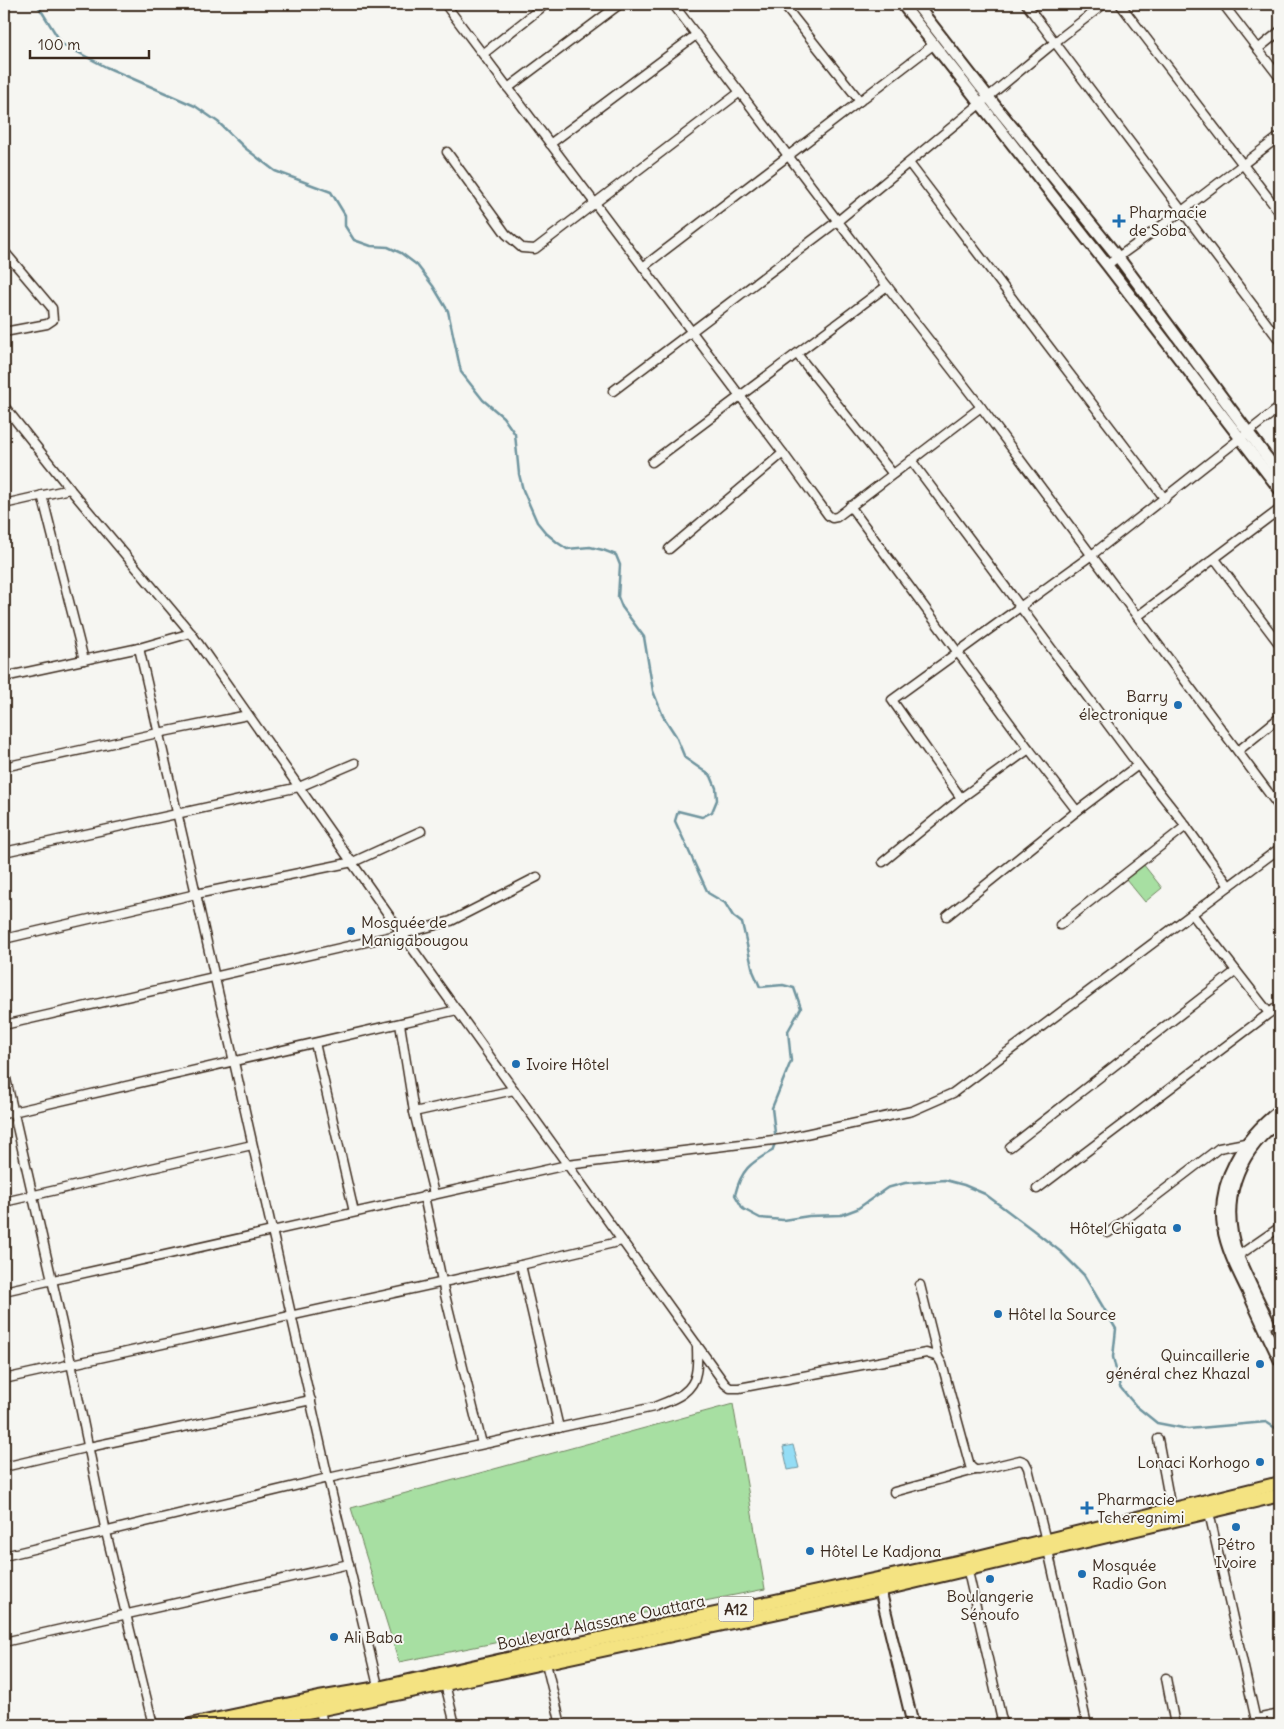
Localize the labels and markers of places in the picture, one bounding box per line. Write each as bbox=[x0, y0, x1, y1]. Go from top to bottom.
place label: Pharmacie de Soba bbox=[1129, 202, 1207, 240]
marker: Pharmacie de Soba bbox=[1113, 215, 1125, 227]
place label: Barry électronique bbox=[1079, 686, 1168, 724]
marker: Barry électronique bbox=[1172, 699, 1184, 711]
place label: Mosquée de Manigabougou bbox=[361, 912, 468, 950]
marker: Mosquée de Manigabougou bbox=[345, 925, 357, 937]
place label: Ivoire Hôtel bbox=[526, 1054, 609, 1074]
marker: Ivoire Hôtel bbox=[510, 1058, 522, 1070]
place label: Hôtel Chigata bbox=[1069, 1218, 1167, 1238]
marker: Hôtel Chigata bbox=[1171, 1222, 1183, 1234]
place label: Hôtel la Source bbox=[1008, 1304, 1116, 1324]
marker: Hôtel la Source bbox=[992, 1308, 1004, 1320]
place label: Quincaillerie général chez Khazal bbox=[1106, 1345, 1250, 1383]
marker: Quincaillerie général chez Khazal bbox=[1254, 1358, 1266, 1370]
place label: Lonaci Korhogo bbox=[1137, 1452, 1250, 1472]
marker: Lonaci Korhogo bbox=[1254, 1456, 1266, 1468]
place label: Pharmacie Tcheregnimi bbox=[1097, 1489, 1184, 1527]
marker: Pharmacie Tcheregnimi bbox=[1081, 1502, 1093, 1514]
marker: Pétro Ivoire bbox=[1230, 1521, 1242, 1533]
place label: Pétro Ivoire bbox=[1215, 1534, 1257, 1572]
place label: Hôtel Le Kadjona bbox=[820, 1541, 941, 1561]
marker: Hôtel Le Kadjona bbox=[804, 1545, 816, 1557]
place label: Mosquée Radio Gon bbox=[1092, 1555, 1167, 1593]
marker: Mosquée Radio Gon bbox=[1076, 1568, 1088, 1580]
marker: Boulangerie Sénoufo bbox=[984, 1573, 996, 1585]
place label: Boulangerie Sénoufo bbox=[946, 1586, 1034, 1624]
place label: Ali Baba bbox=[344, 1627, 403, 1647]
marker: Ali Baba bbox=[328, 1631, 340, 1643]

